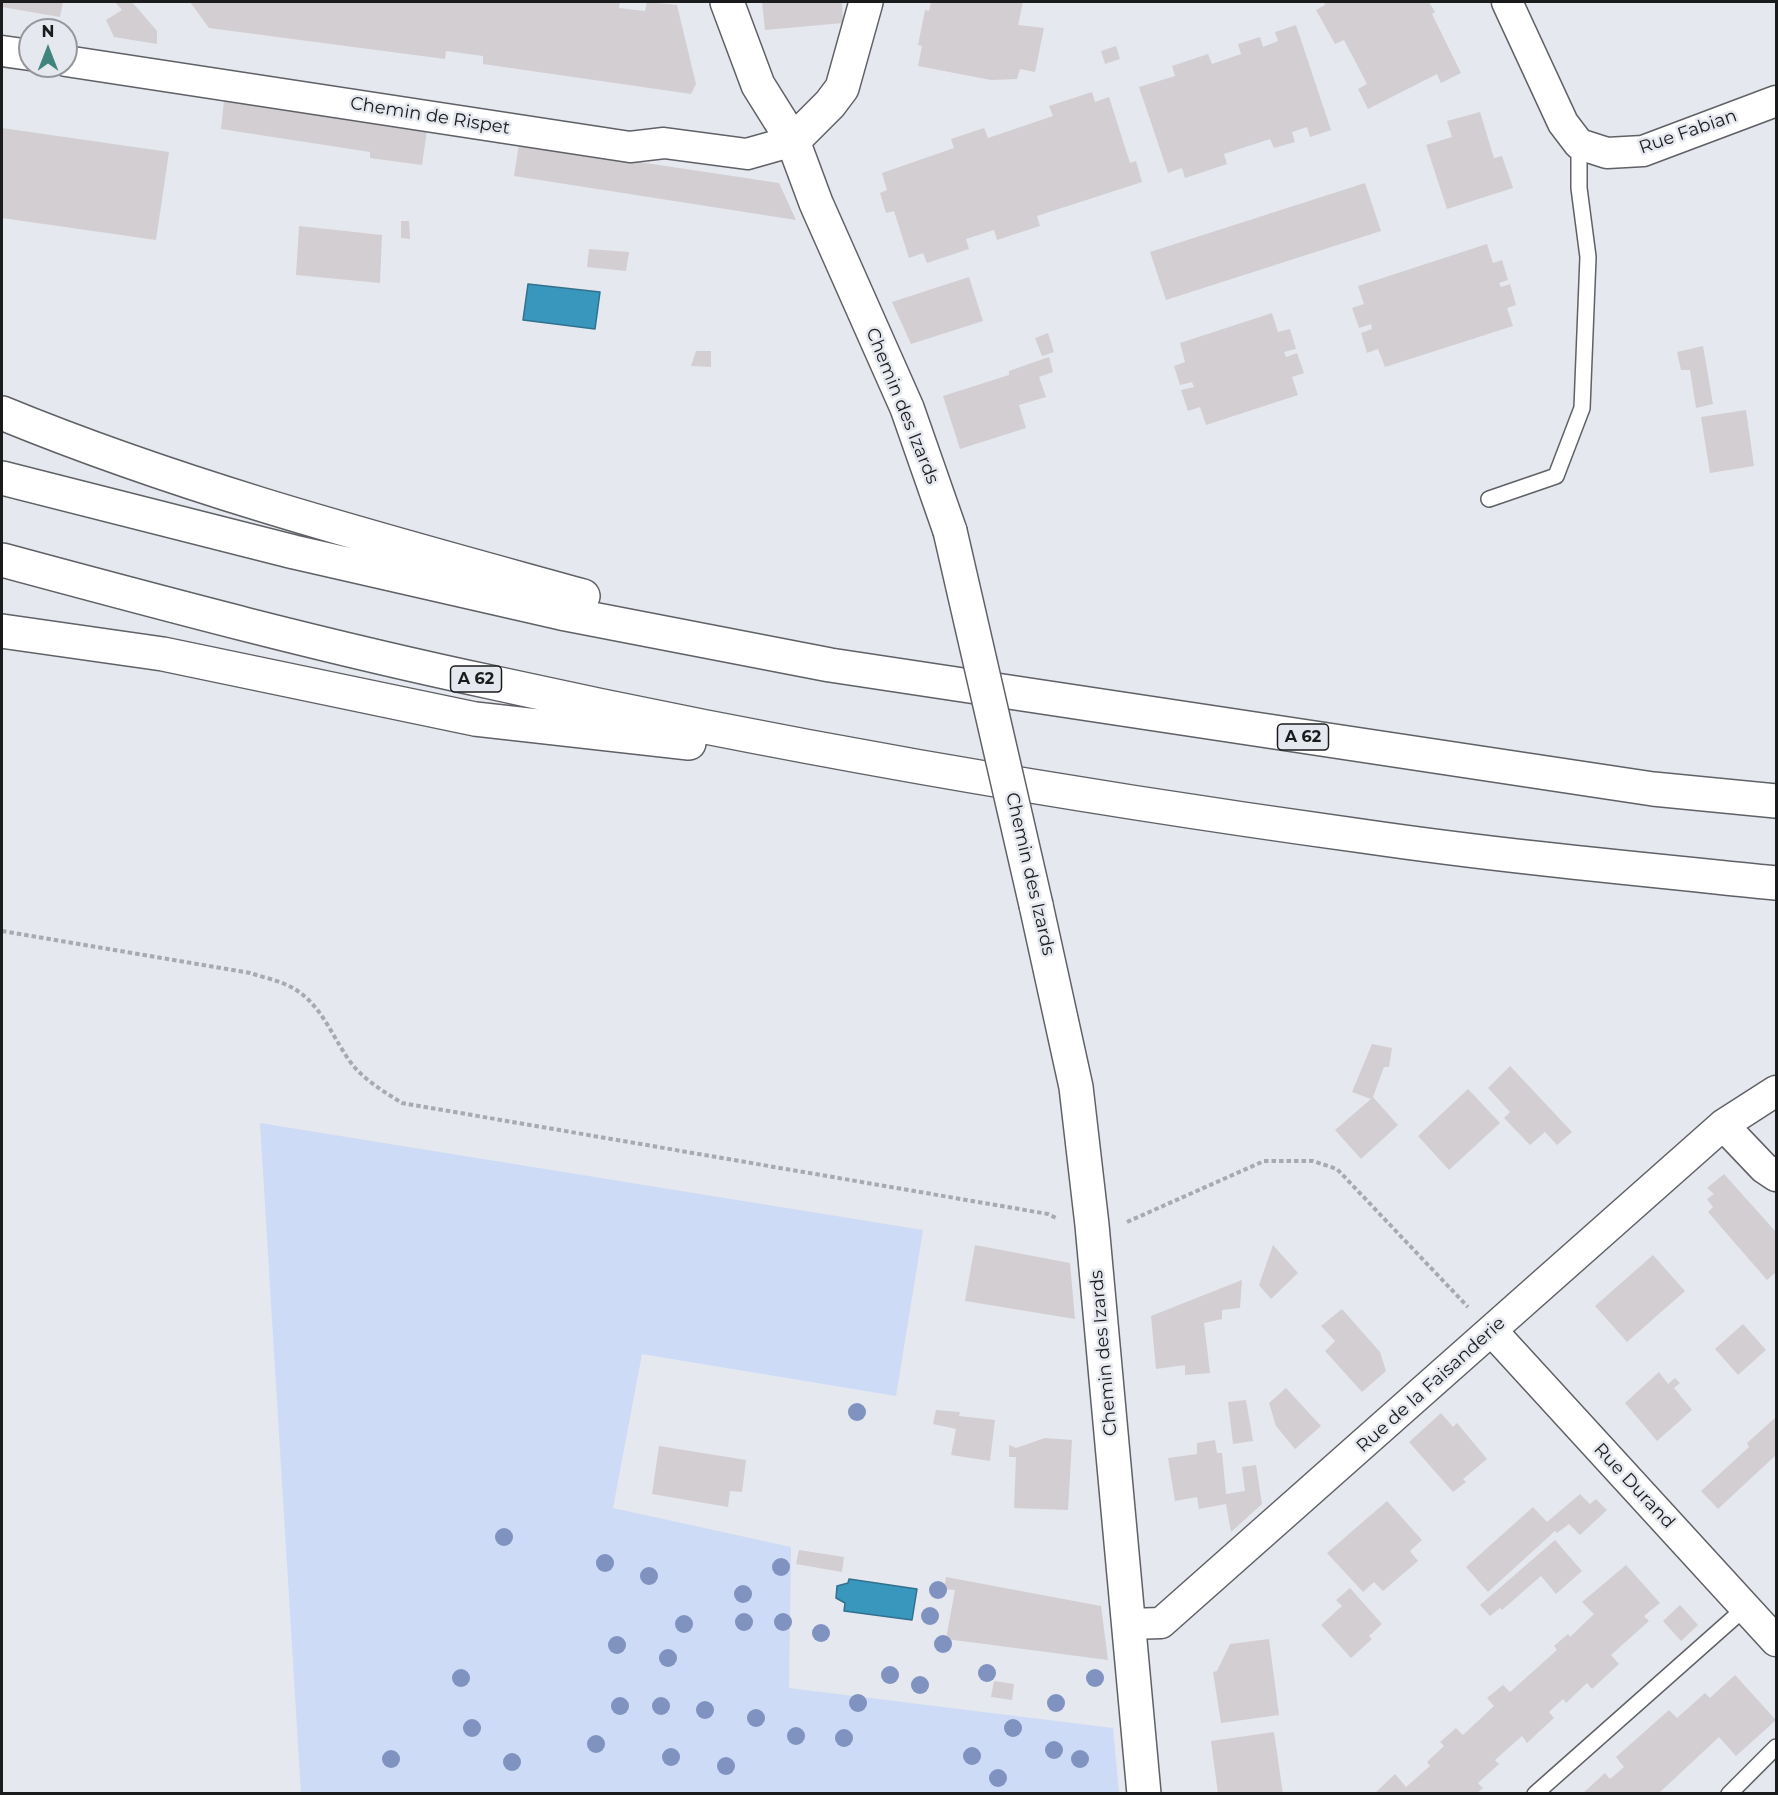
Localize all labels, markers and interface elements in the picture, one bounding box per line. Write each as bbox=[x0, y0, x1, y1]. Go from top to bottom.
north arrow bbox=[18, 18, 78, 78]
text: N bbox=[42, 22, 54, 41]
street label: Chemin de Rispet bbox=[349, 93, 511, 139]
street label: Rue Fabian bbox=[1636, 105, 1740, 159]
street label: Chemin des Izards bbox=[861, 325, 943, 487]
road number: A 62 bbox=[450, 666, 502, 692]
road number: A 62 bbox=[1278, 724, 1328, 750]
street label: Chemin des Izards bbox=[1001, 790, 1059, 958]
street label: Chemin des Izards bbox=[1086, 1269, 1122, 1437]
street label: Rue de la Faisanderie bbox=[1352, 1313, 1510, 1457]
street label: Rue Durand bbox=[1589, 1439, 1679, 1533]

